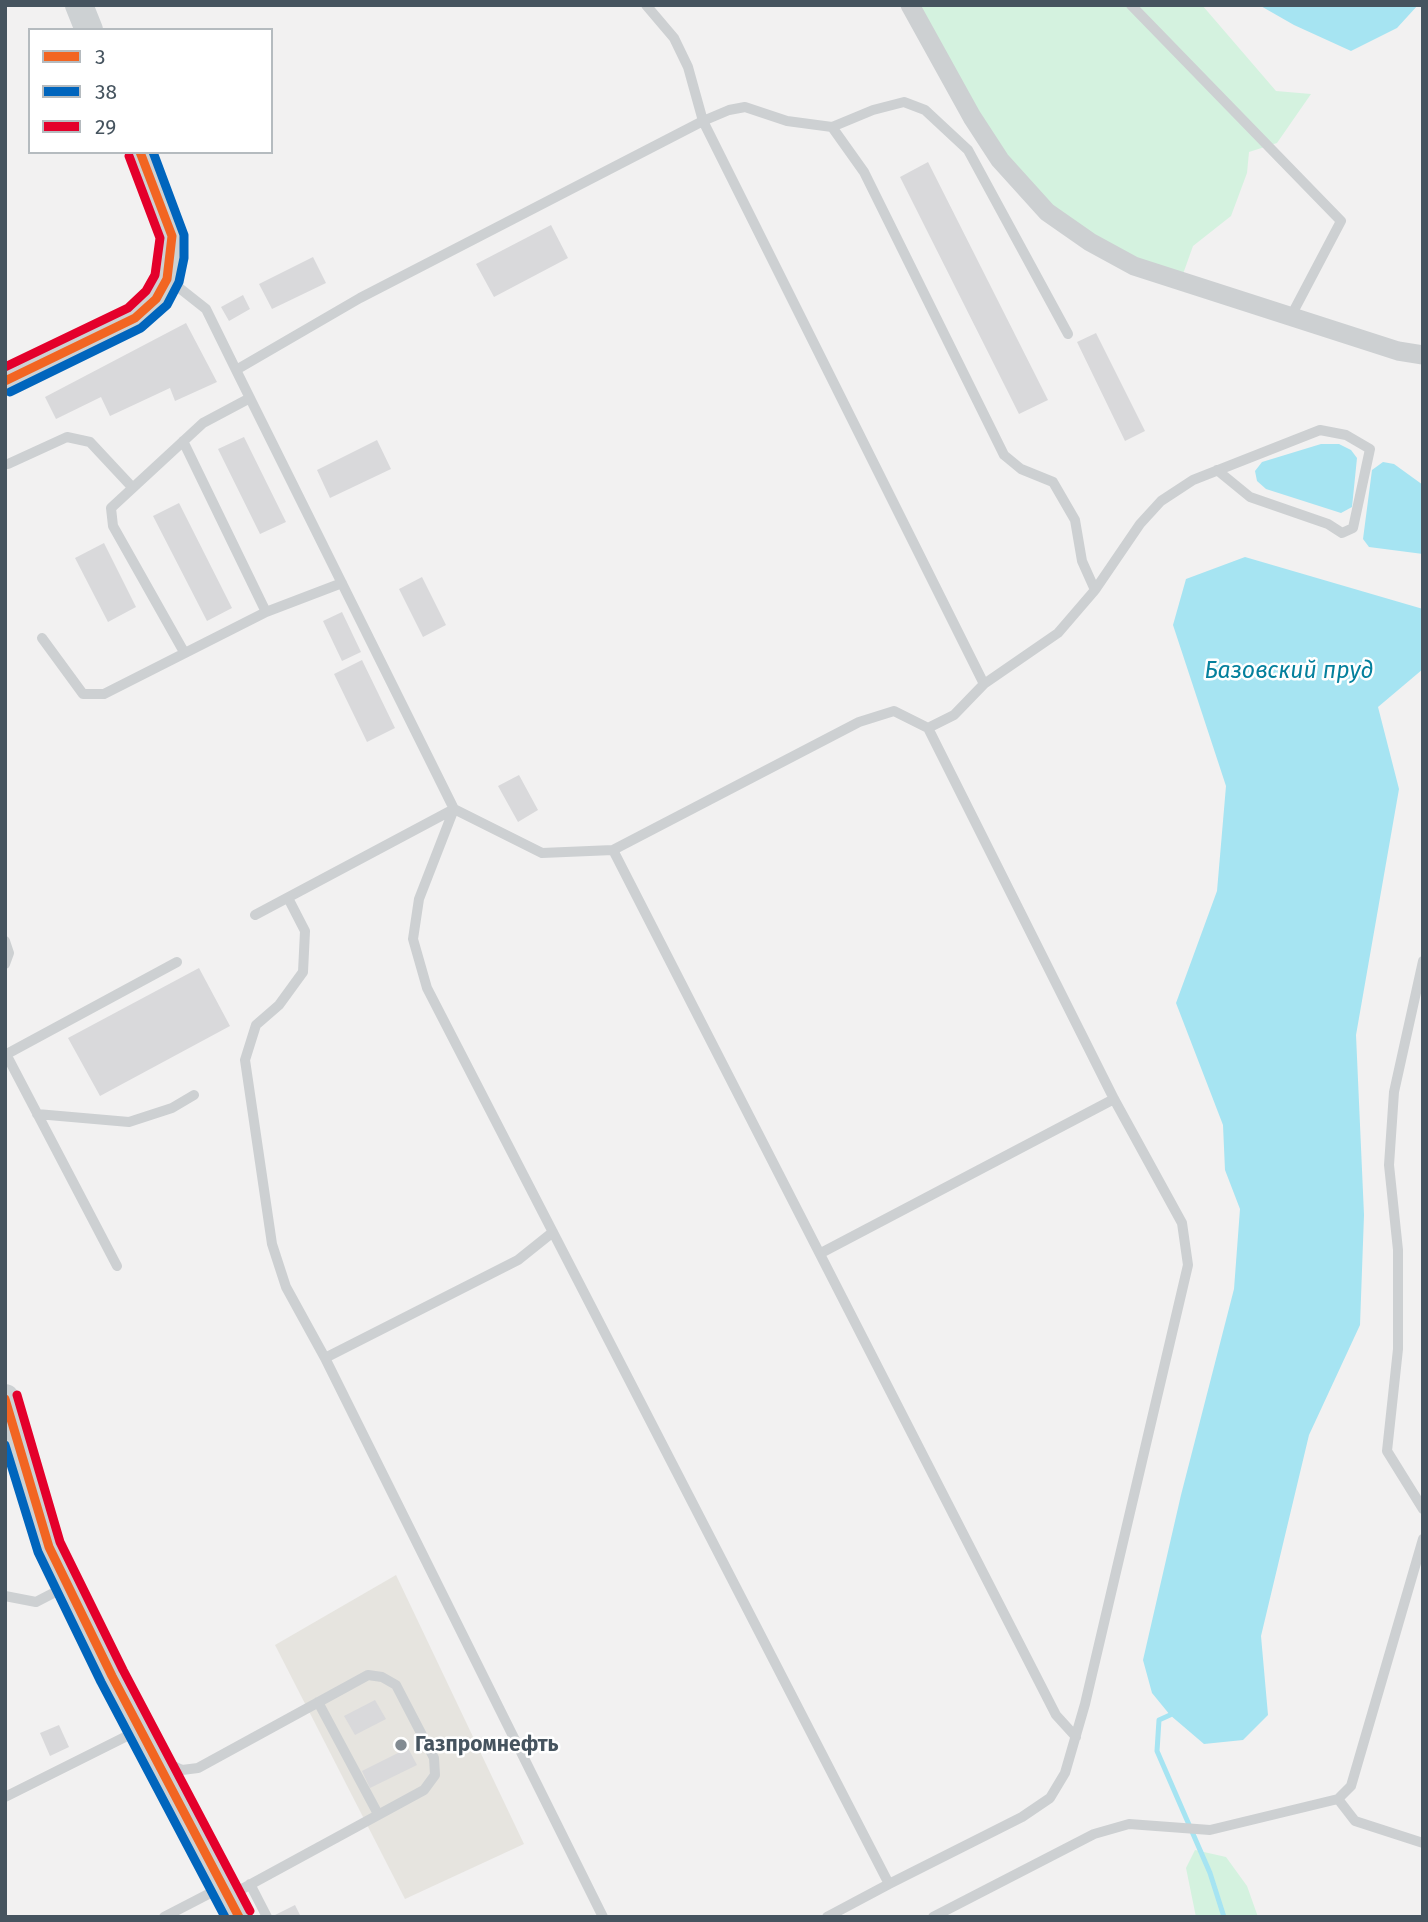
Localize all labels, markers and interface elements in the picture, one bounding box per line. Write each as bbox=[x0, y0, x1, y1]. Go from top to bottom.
legend bbox=[28, 28, 273, 154]
text: 3 bbox=[95, 44, 105, 70]
text: 38 bbox=[95, 79, 117, 105]
text: 29 bbox=[95, 114, 116, 140]
water label: Базовский пруд bbox=[1204, 658, 1374, 686]
place label: Газпромнефть bbox=[415, 1732, 559, 1758]
marker: Газпромнефть bbox=[393, 1737, 409, 1753]

